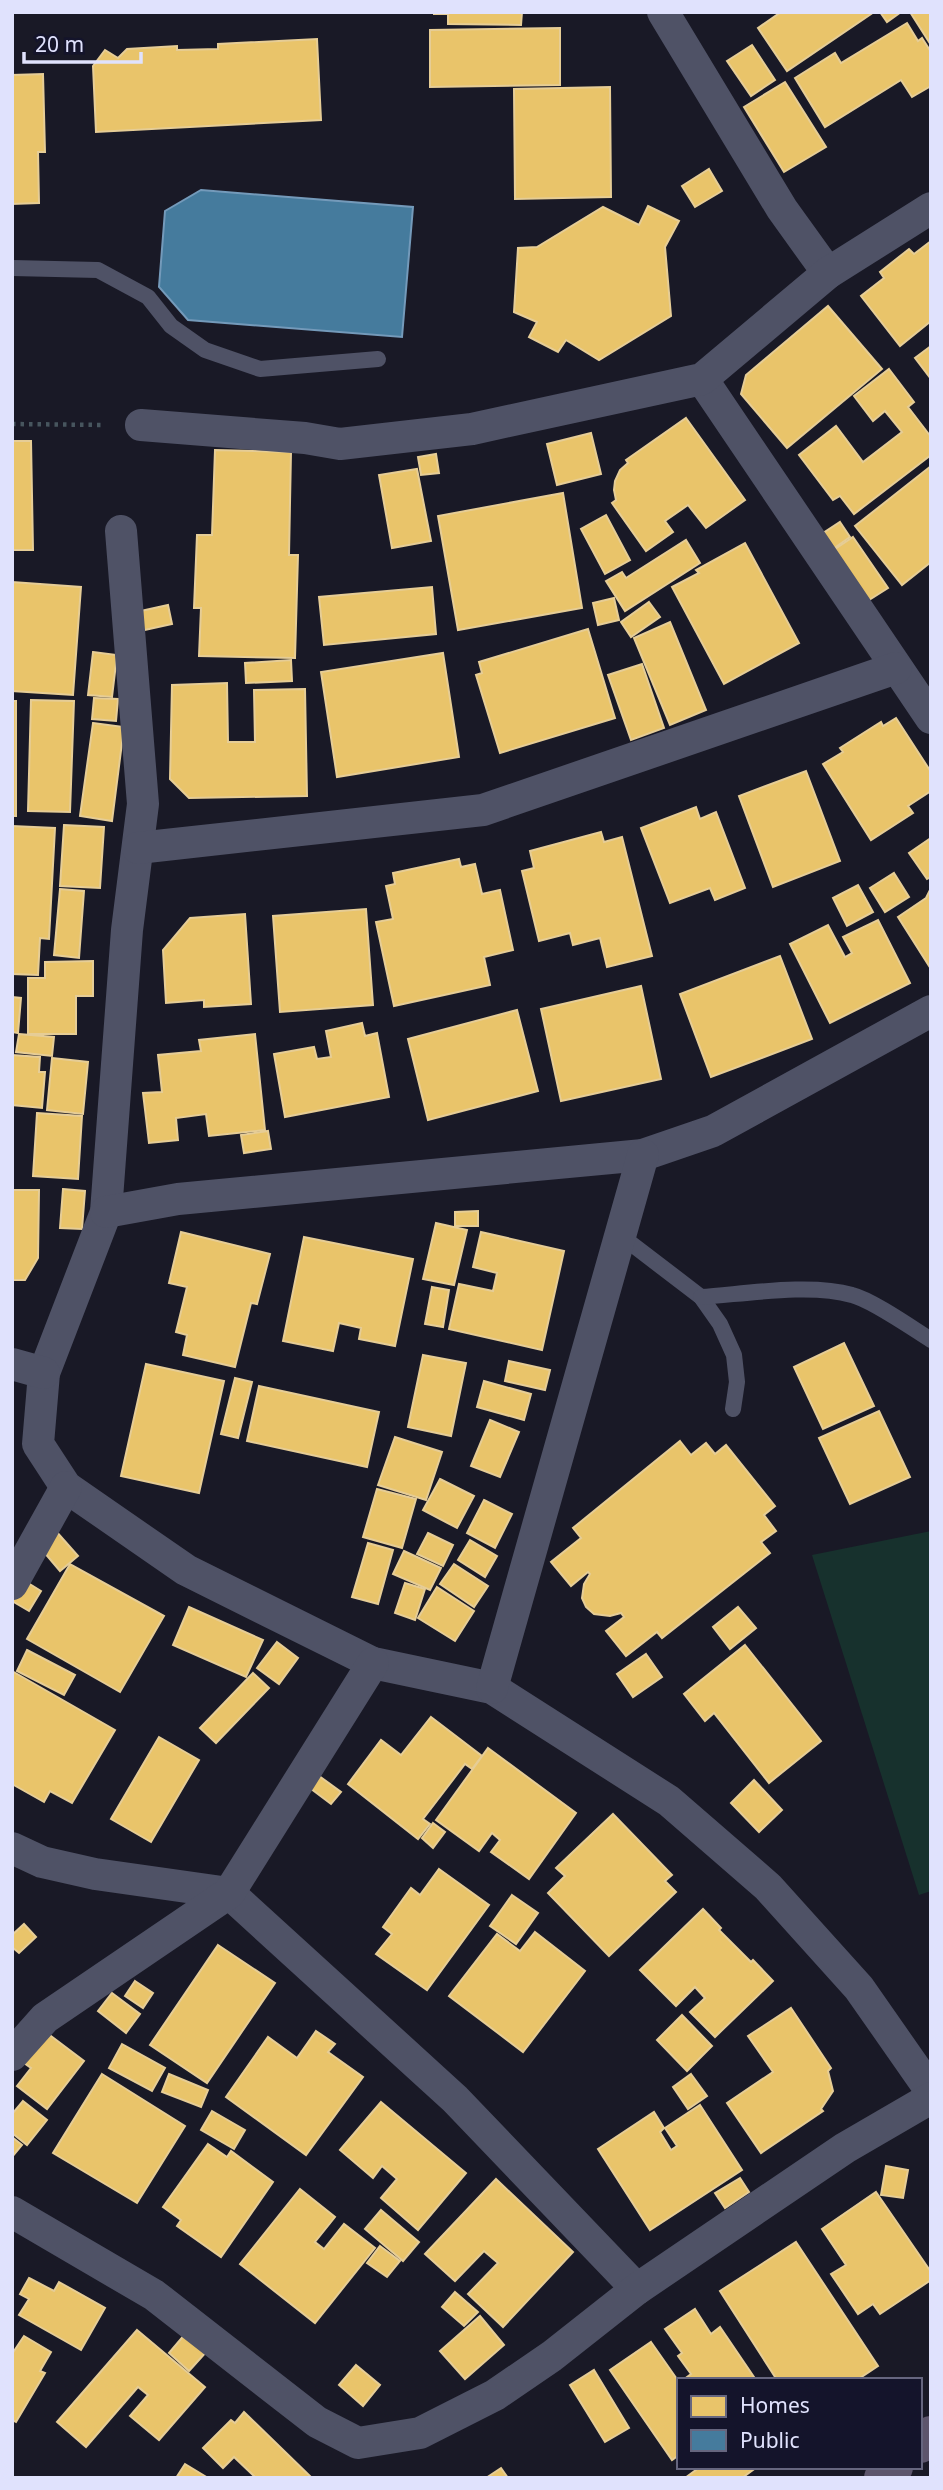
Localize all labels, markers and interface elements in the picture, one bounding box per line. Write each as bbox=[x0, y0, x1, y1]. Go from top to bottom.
scale bar bbox=[24, 21, 142, 65]
text: 20 m bbox=[35, 30, 84, 58]
legend bbox=[677, 2378, 922, 2469]
text: Homes bbox=[740, 2391, 810, 2419]
text: Public bbox=[740, 2426, 800, 2454]

